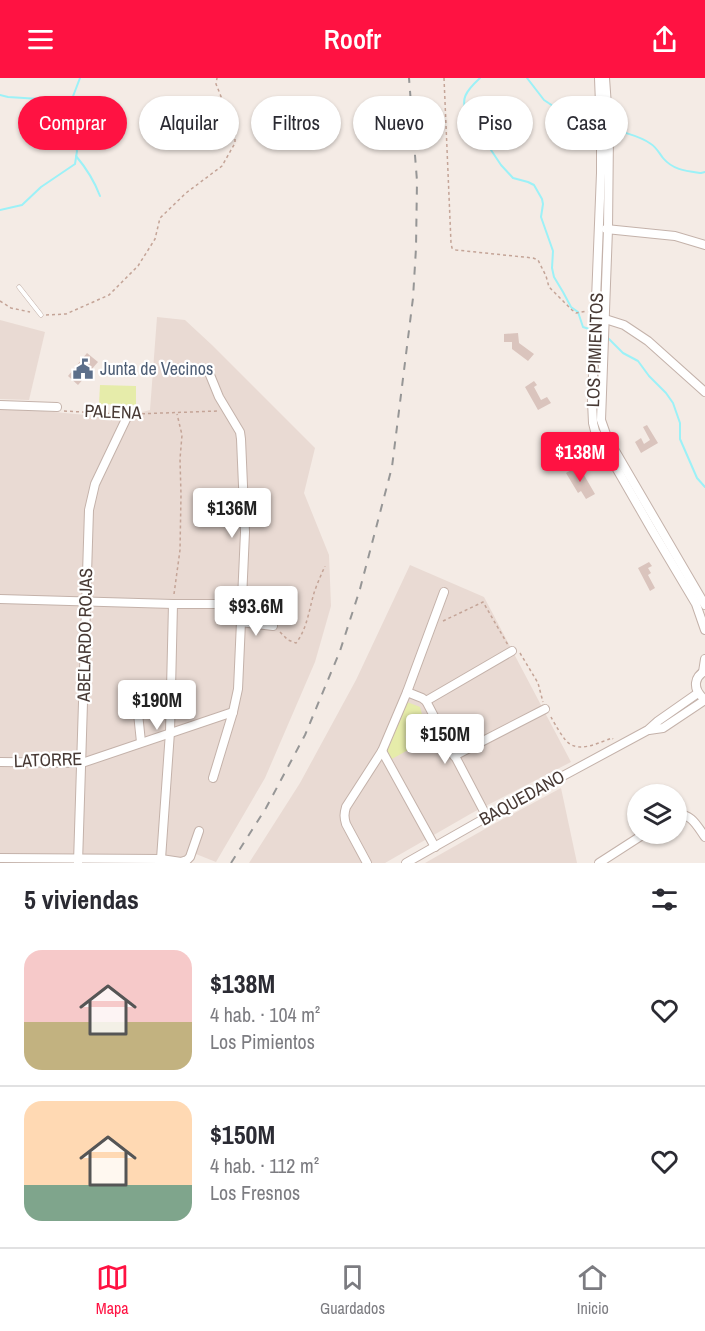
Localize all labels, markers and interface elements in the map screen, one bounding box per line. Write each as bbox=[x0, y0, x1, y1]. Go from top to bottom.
text: Roofr bbox=[324, 21, 381, 57]
icon: menu bbox=[24, 23, 57, 56]
icon: share bbox=[648, 23, 681, 56]
chip: Comprar bbox=[18, 96, 127, 150]
chip: Alquilar bbox=[139, 96, 239, 150]
chip: Filtros bbox=[251, 96, 341, 150]
chip: Nuevo bbox=[353, 96, 445, 150]
chip: Piso bbox=[457, 96, 533, 150]
chip: Casa bbox=[545, 96, 628, 150]
street label: LOS PIMIENTOS bbox=[580, 292, 609, 408]
place label: Junta de Vecinos bbox=[100, 356, 213, 381]
public building icon: Junta de Vecinos bbox=[71, 357, 95, 381]
street label: PALENA bbox=[84, 398, 142, 425]
pin: $138M bbox=[538, 432, 622, 483]
text: $138M bbox=[555, 438, 605, 465]
pin: $136M bbox=[190, 488, 274, 539]
text: $136M bbox=[207, 494, 257, 521]
street label: ABELARDO ROJAS bbox=[71, 568, 98, 703]
pin: $93.6M bbox=[207, 586, 305, 637]
text: $93.6M bbox=[229, 592, 283, 619]
pin: $190M bbox=[115, 680, 199, 731]
text: $190M bbox=[132, 686, 182, 713]
pin: $150M bbox=[403, 714, 487, 765]
text: $150M bbox=[420, 720, 470, 747]
street label: LATORRE bbox=[13, 746, 83, 773]
street label: BAQUEDANO bbox=[474, 764, 569, 831]
map controls bbox=[627, 784, 687, 844]
button: layers bbox=[627, 784, 687, 844]
text: 5 viviendas bbox=[24, 882, 139, 917]
icon: filters bbox=[648, 883, 681, 916]
text: $138M bbox=[210, 966, 275, 1001]
icon: home bbox=[72, 974, 144, 1046]
icon: heart bbox=[648, 994, 681, 1027]
text: 4 hab. · 104 m² bbox=[210, 1001, 320, 1028]
text: Los Pimientos bbox=[210, 1028, 315, 1055]
text: $150M bbox=[210, 1117, 275, 1152]
icon: home bbox=[72, 1125, 144, 1197]
icon: heart bbox=[648, 1145, 681, 1178]
text: 4 hab. · 112 m² bbox=[210, 1152, 319, 1179]
text: Los Fresnos bbox=[210, 1179, 300, 1206]
tab: Mapa bbox=[96, 1261, 129, 1319]
tab: Guardados bbox=[320, 1261, 385, 1319]
tab: Inicio bbox=[576, 1261, 609, 1319]

